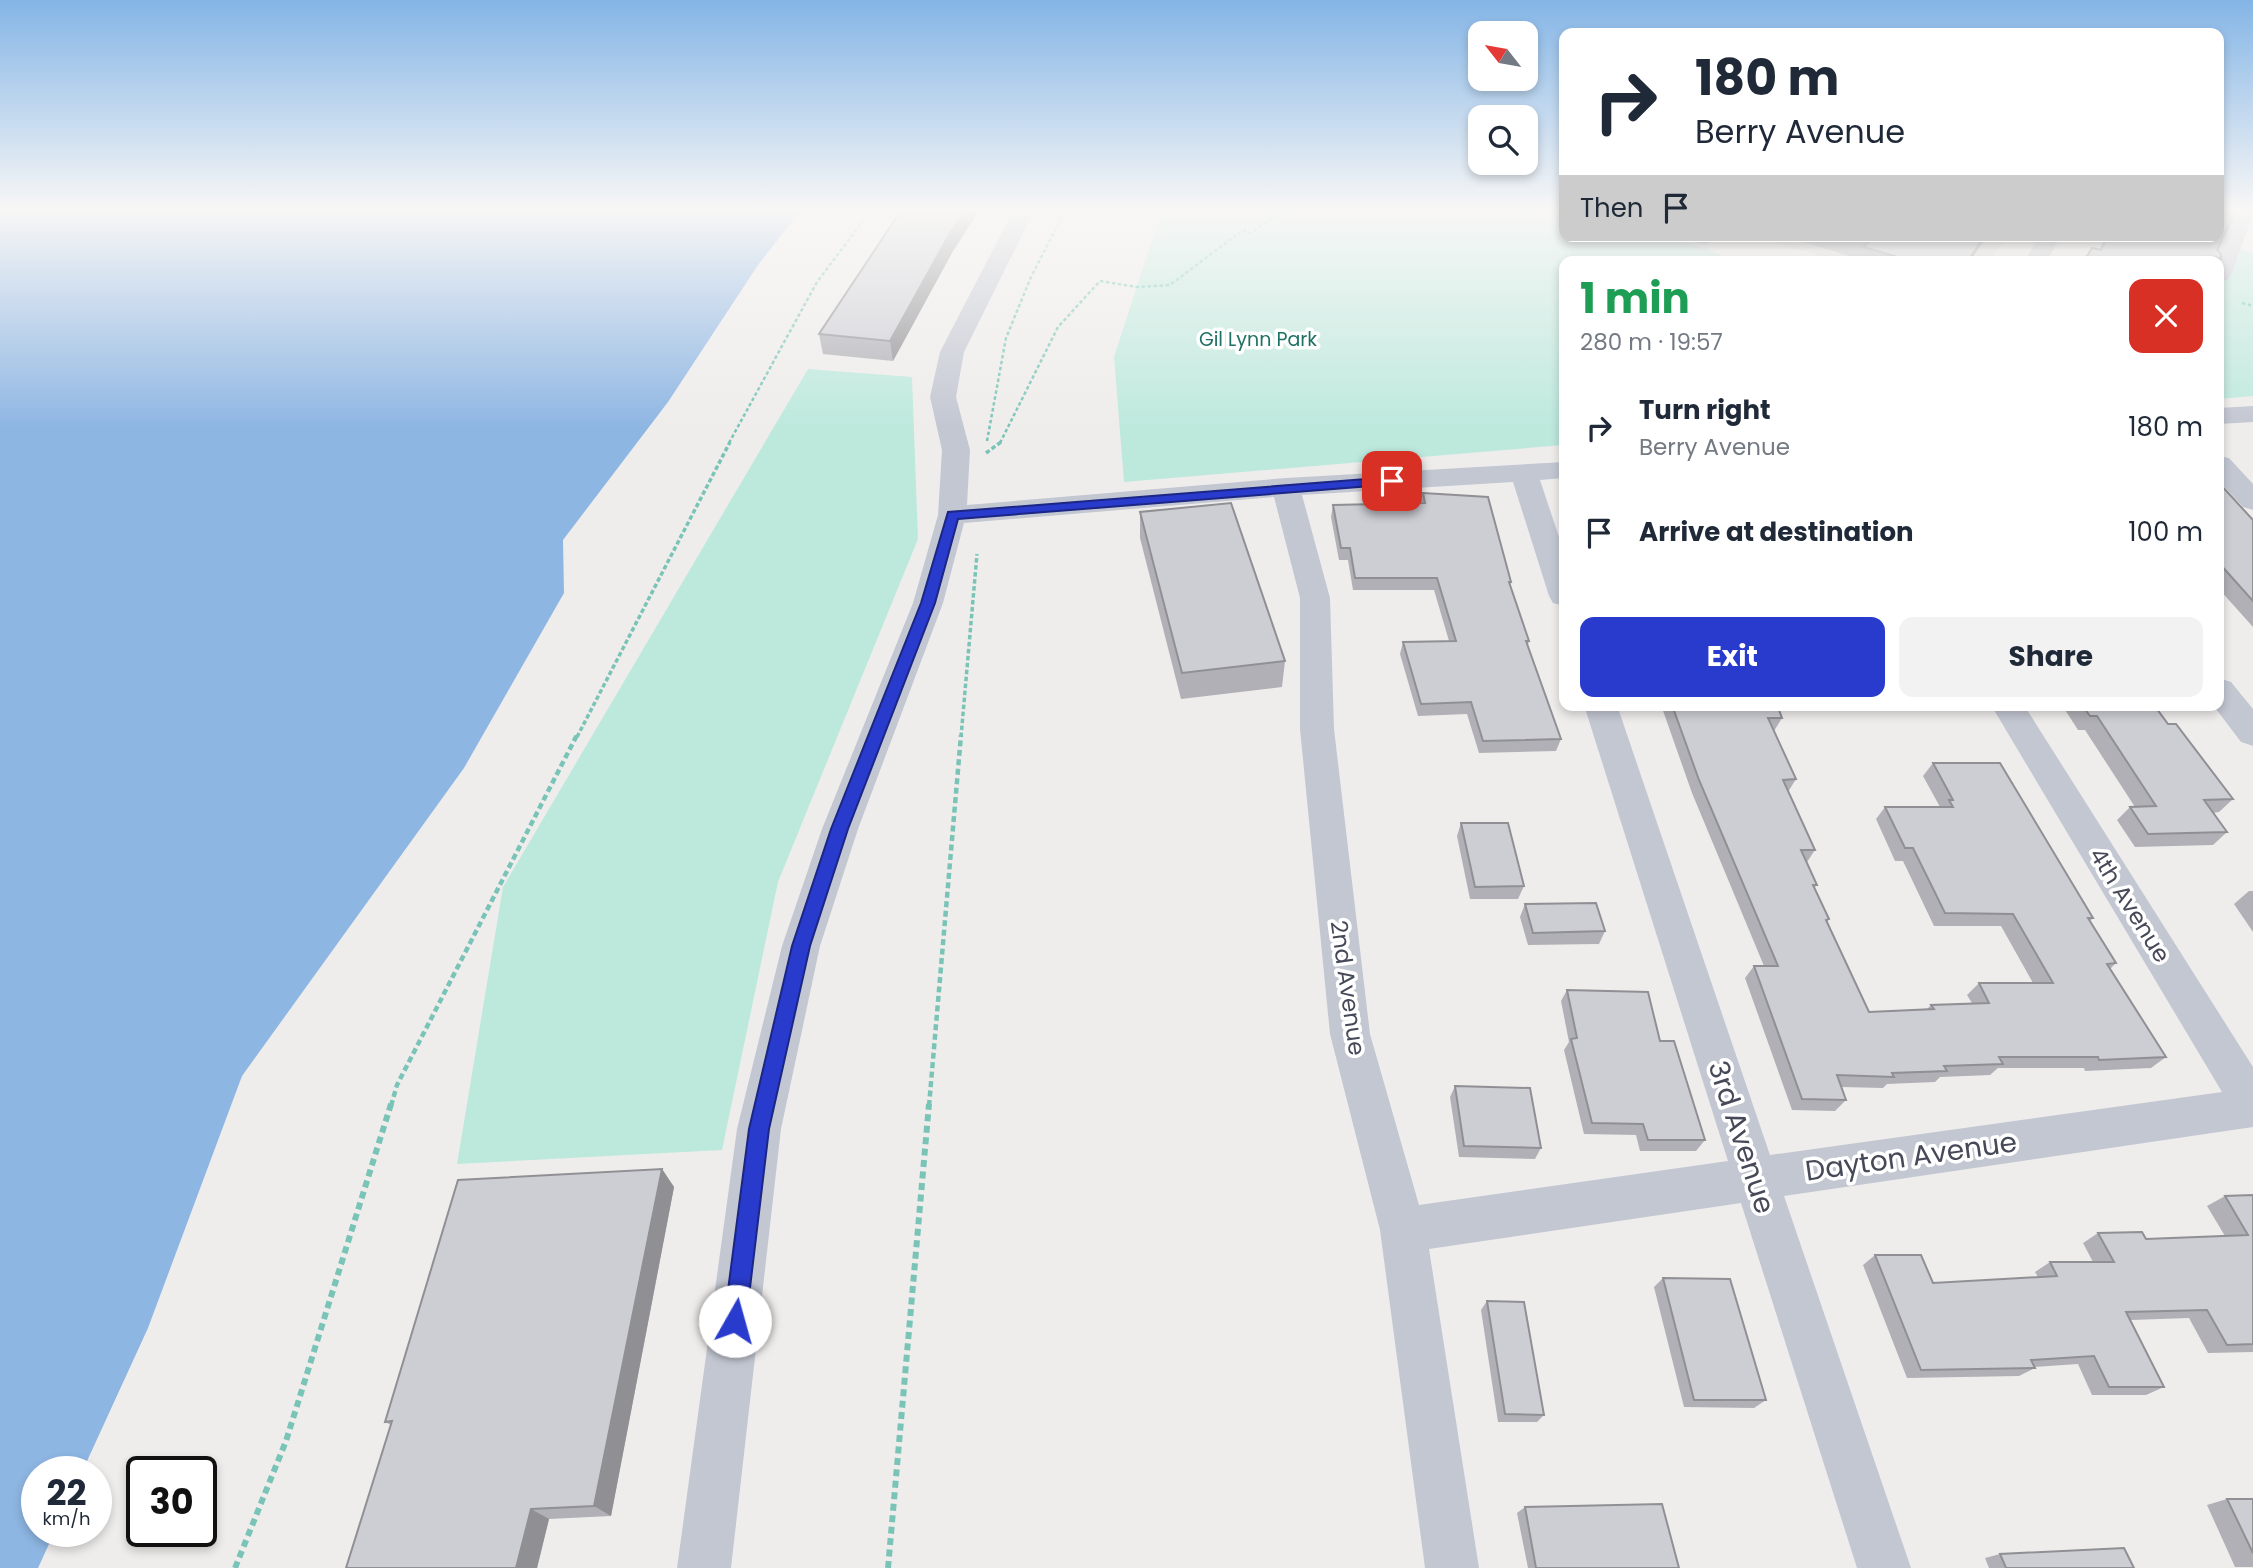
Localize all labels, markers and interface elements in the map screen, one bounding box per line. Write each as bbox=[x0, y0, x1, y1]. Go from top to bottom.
north arrow bbox=[1468, 21, 1538, 91]
map controls bbox=[1468, 21, 1538, 175]
text: 180 m bbox=[1695, 44, 1839, 112]
icon: right bbox=[1580, 56, 1671, 147]
button: search bbox=[1468, 105, 1538, 175]
text: Berry Avenue bbox=[1695, 109, 1905, 154]
icon: arrive bbox=[1657, 189, 1695, 227]
text: Then bbox=[1580, 190, 1643, 226]
text: 1 min bbox=[1580, 269, 1690, 328]
button: close bbox=[2129, 279, 2203, 353]
park label: Gil Lynn Park bbox=[1199, 326, 1317, 353]
text: 280 m · 19:57 bbox=[1580, 326, 1723, 358]
text: Turn right bbox=[1639, 392, 1771, 428]
icon: right bbox=[1580, 409, 1618, 447]
text: 180 m bbox=[2128, 409, 2203, 445]
text: Berry Avenue bbox=[1639, 431, 1790, 463]
pin bbox=[1362, 451, 1422, 511]
icon: arrive bbox=[1373, 462, 1411, 500]
icon: arrive bbox=[1580, 514, 1618, 552]
text: Arrive at destination bbox=[1639, 514, 1914, 550]
text: 100 m bbox=[2128, 514, 2203, 550]
button: Exit bbox=[1580, 617, 1885, 697]
button: Share bbox=[1899, 617, 2203, 697]
street label: 4th Avenue bbox=[2082, 841, 2178, 969]
street label: 2nd Avenue bbox=[1323, 918, 1373, 1058]
street label: 3rd Avenue bbox=[1698, 1056, 1785, 1219]
street label: Dayton Avenue bbox=[1803, 1122, 2019, 1191]
position arrow bbox=[698, 1284, 772, 1358]
speed limit sign: 30 bbox=[126, 1456, 217, 1547]
text: 22 bbox=[47, 1468, 86, 1517]
text: km/h bbox=[43, 1506, 90, 1531]

